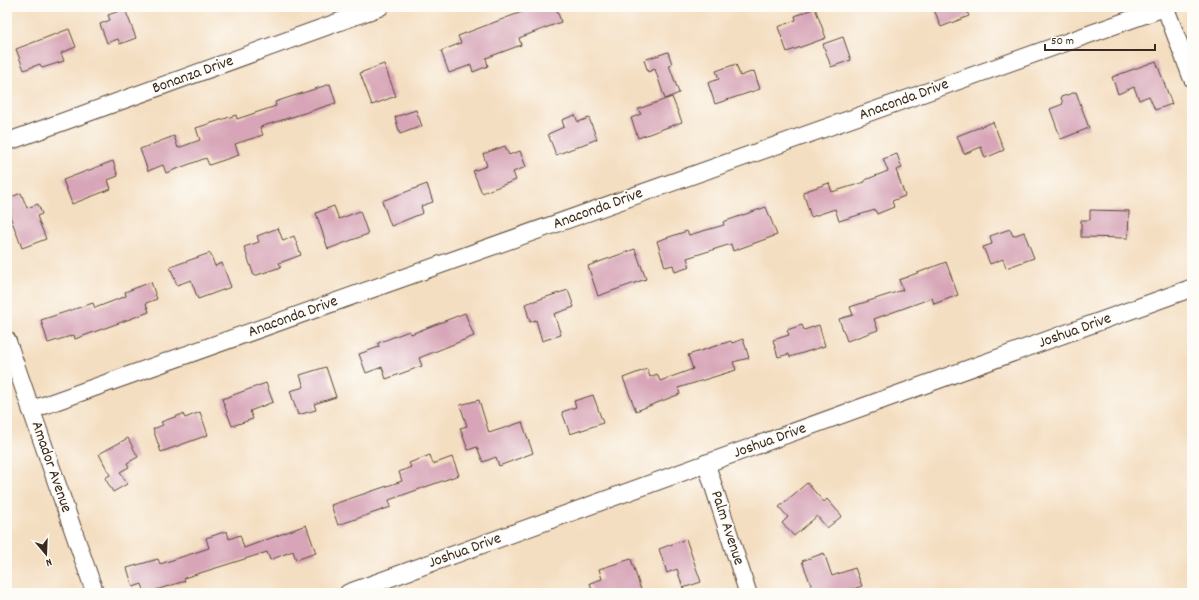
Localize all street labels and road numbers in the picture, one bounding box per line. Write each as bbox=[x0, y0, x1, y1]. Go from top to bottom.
street label: Bonanza Drive bbox=[149, 50, 237, 100]
street label: Anaconda Drive bbox=[856, 73, 952, 127]
street label: Anaconda Drive bbox=[550, 182, 646, 236]
street label: Anaconda Drive bbox=[245, 290, 341, 344]
street label: Joshua Drive bbox=[1035, 307, 1115, 355]
street label: Joshua Drive bbox=[730, 417, 810, 465]
street label: Amador Avenue bbox=[25, 418, 77, 516]
street label: Palm Avenue bbox=[704, 488, 750, 568]
street label: Joshua Drive bbox=[425, 527, 505, 575]

